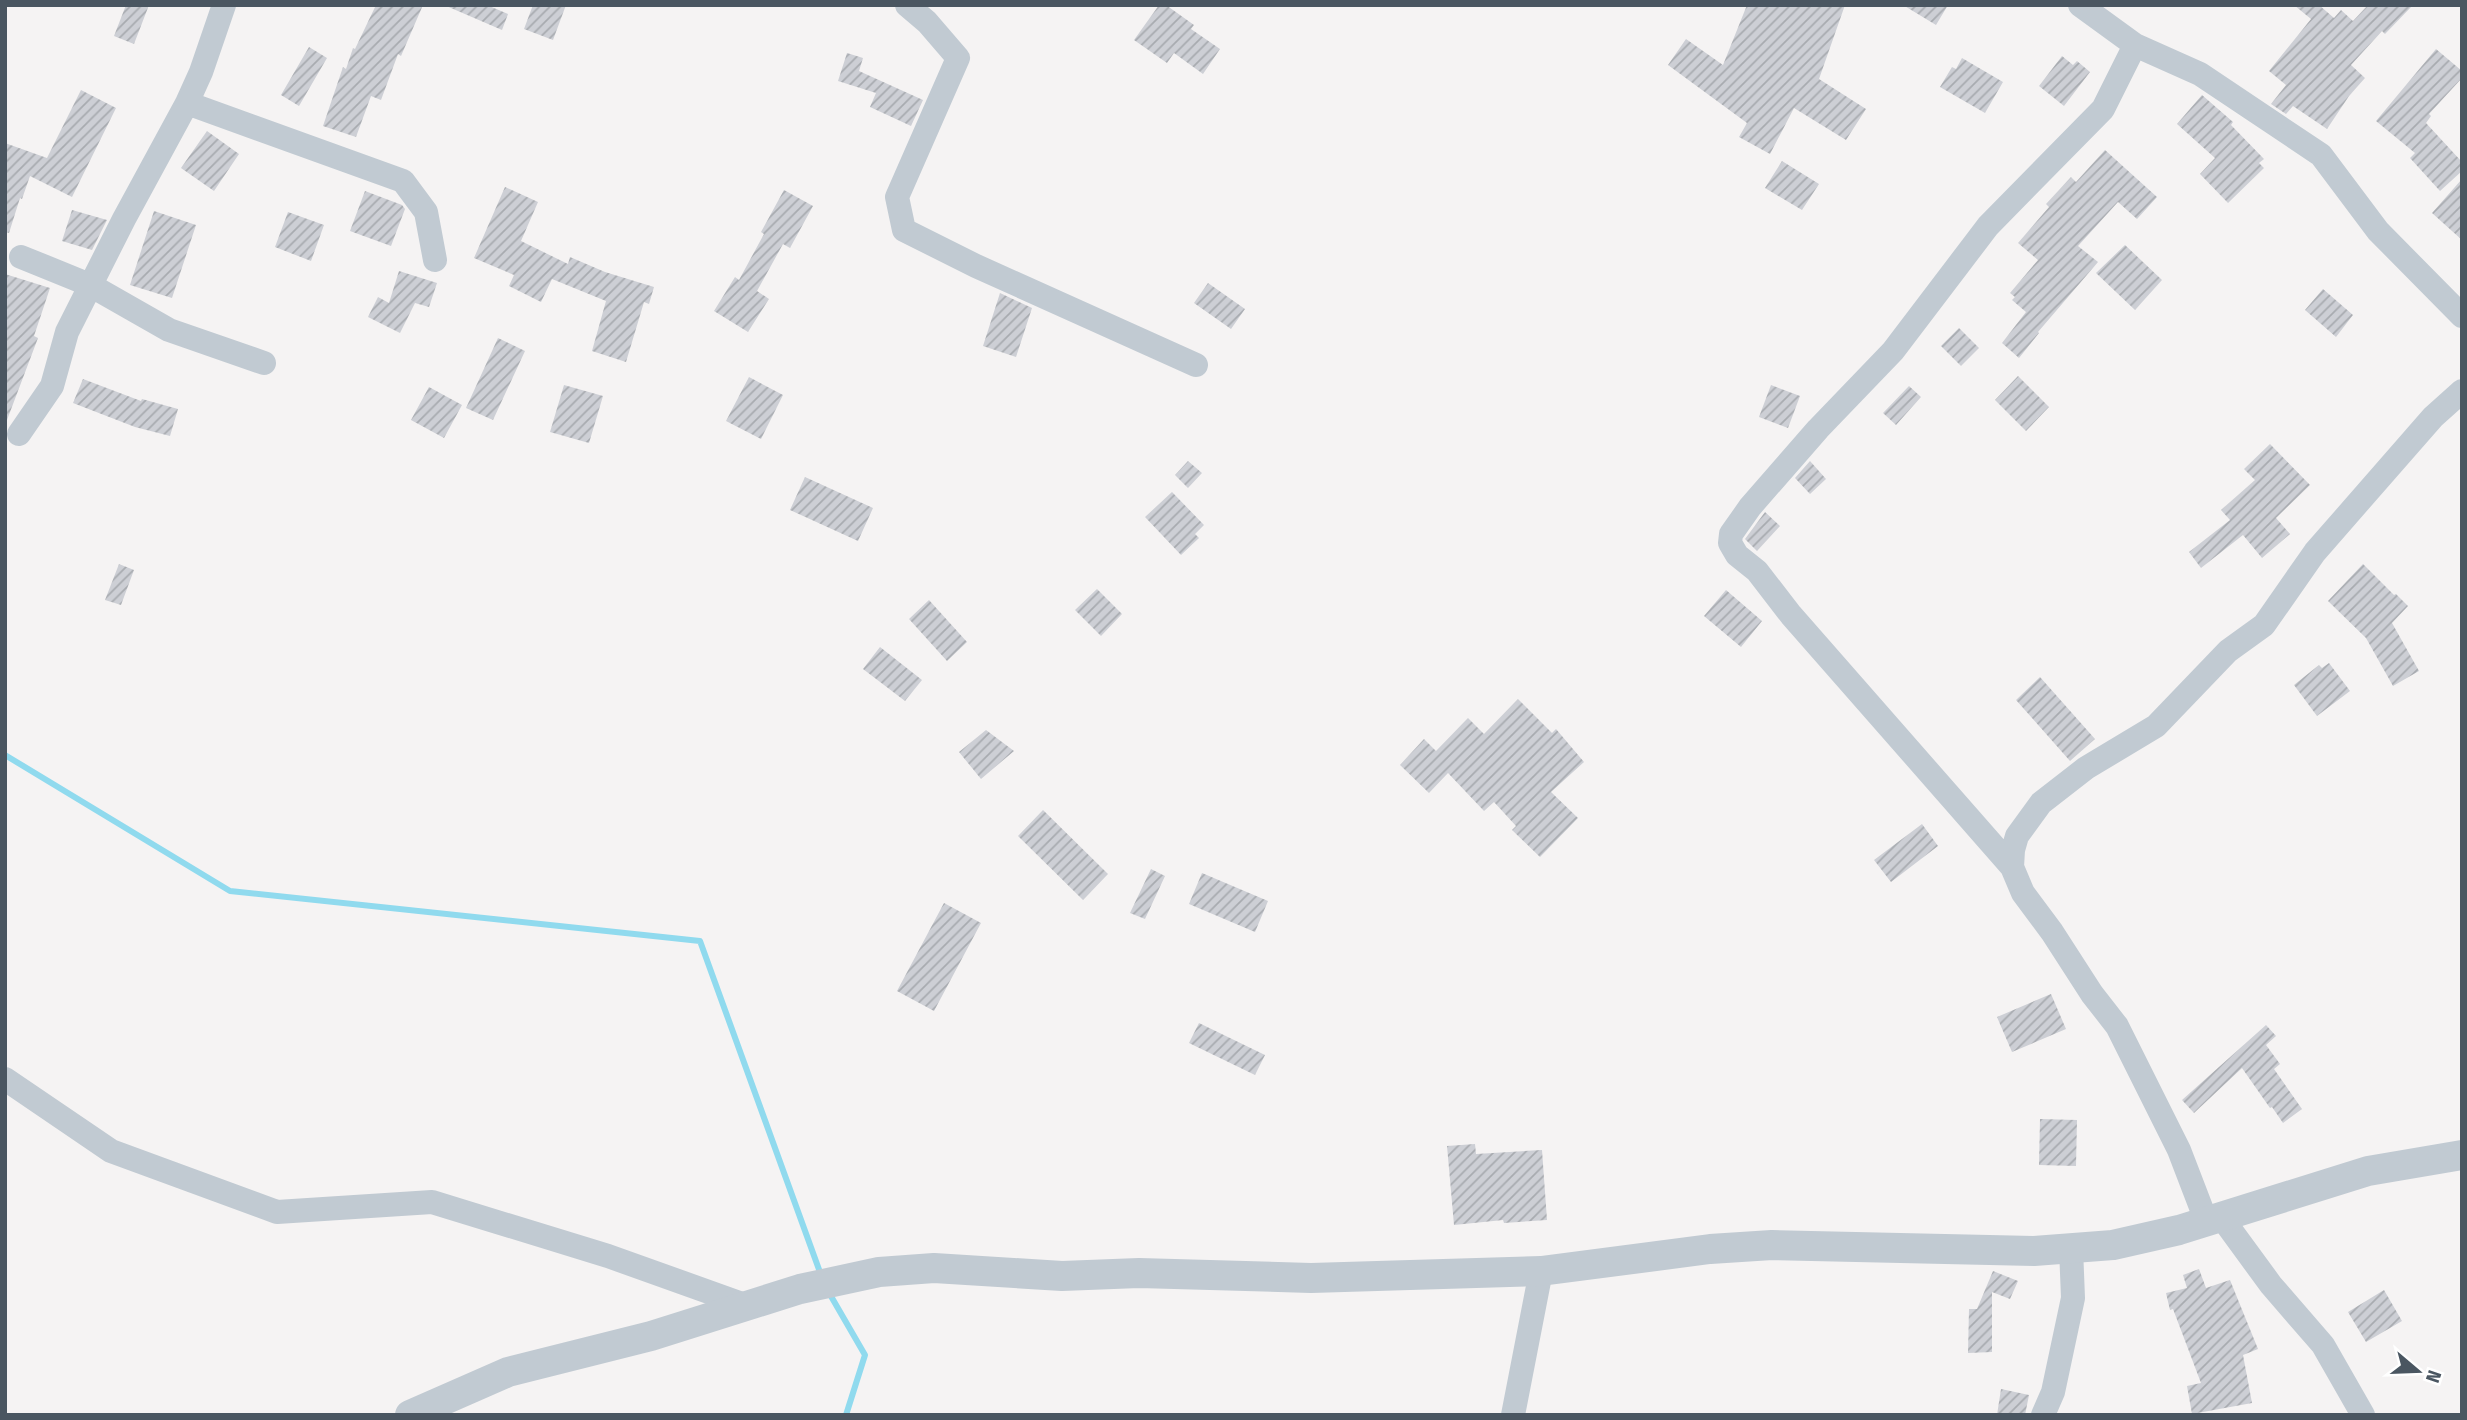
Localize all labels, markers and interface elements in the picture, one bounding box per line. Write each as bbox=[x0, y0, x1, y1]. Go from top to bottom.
north arrow bbox=[2383, 1336, 2453, 1406]
text: N bbox=[2421, 1367, 2446, 1386]

